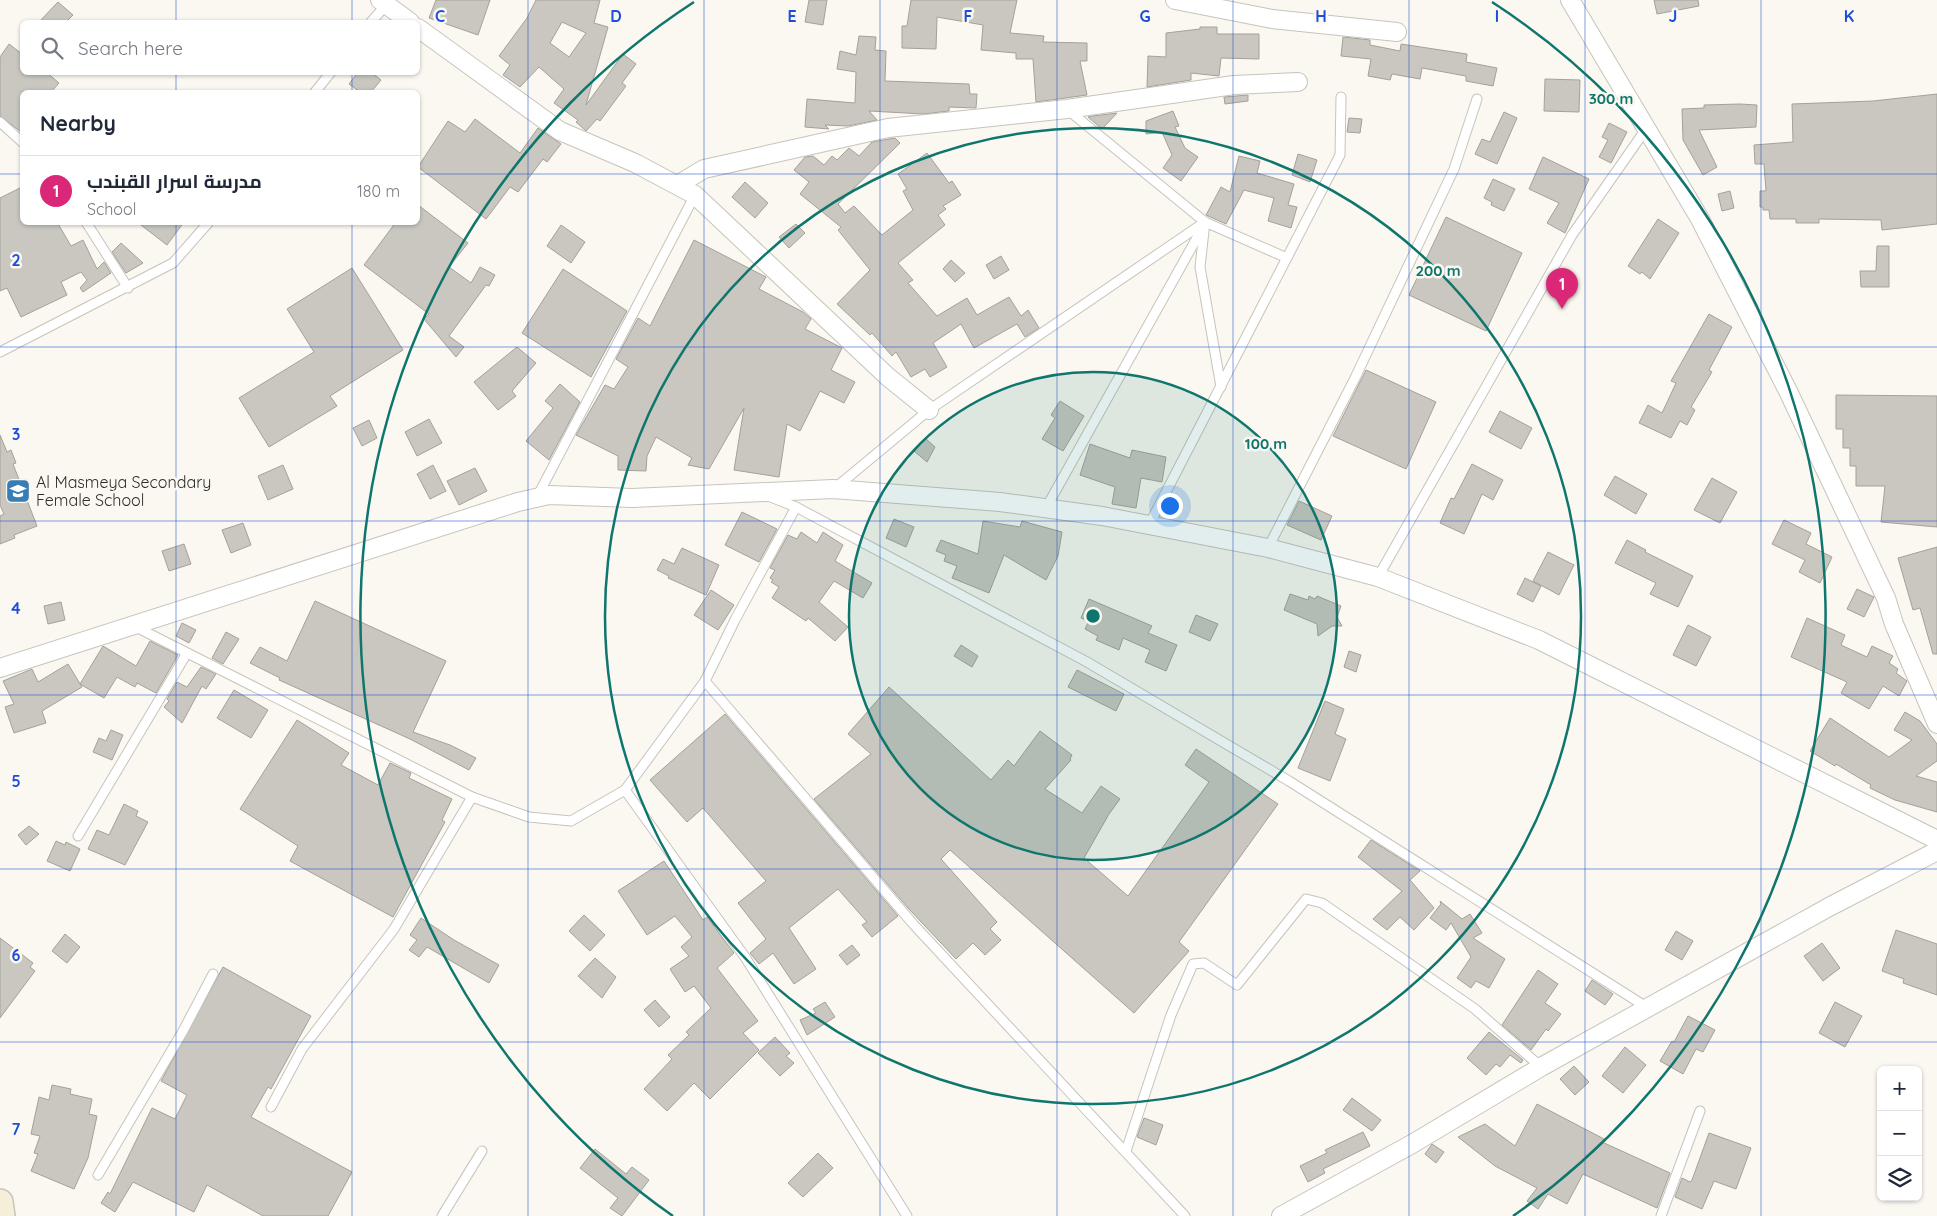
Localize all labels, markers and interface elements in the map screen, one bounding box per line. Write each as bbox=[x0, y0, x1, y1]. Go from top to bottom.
text: C bbox=[435, 6, 445, 26]
text: D bbox=[610, 6, 622, 26]
text: E bbox=[787, 6, 797, 26]
text: F bbox=[964, 6, 973, 26]
text: G bbox=[1139, 6, 1151, 26]
text: H bbox=[1315, 6, 1327, 26]
text: I bbox=[1495, 6, 1499, 26]
text: J bbox=[1669, 6, 1677, 26]
text: K bbox=[1844, 6, 1854, 26]
search box bbox=[20, 20, 420, 75]
icon: search bbox=[38, 34, 66, 62]
text: Search here bbox=[78, 36, 183, 60]
text: 300 m bbox=[1589, 89, 1633, 108]
text: Nearby bbox=[40, 110, 116, 136]
text: مدرسة اسرار القبندب bbox=[87, 169, 262, 193]
text: 1 bbox=[53, 181, 59, 201]
text: 180 m bbox=[357, 181, 400, 201]
text: School bbox=[87, 199, 136, 219]
text: 2 bbox=[11, 250, 21, 270]
text: 200 m bbox=[1416, 261, 1461, 280]
pin: 1 bbox=[1546, 268, 1578, 309]
text: 3 bbox=[12, 424, 20, 444]
text: 100 m bbox=[1245, 434, 1287, 453]
place label: Al Masmeya Secondary Female School bbox=[36, 472, 211, 510]
school or university icon: Al Masmeya Secondary Female School bbox=[5, 478, 31, 504]
your location bbox=[1157, 493, 1183, 519]
text: 4 bbox=[11, 598, 21, 618]
centre of rings bbox=[1084, 607, 1102, 625]
text: 5 bbox=[11, 771, 21, 791]
text: 6 bbox=[12, 945, 21, 965]
map controls bbox=[1877, 1066, 1922, 1201]
button: + bbox=[1877, 1066, 1922, 1111]
button: − bbox=[1877, 1111, 1922, 1156]
text: 7 bbox=[12, 1119, 21, 1139]
button: layers bbox=[1877, 1156, 1922, 1201]

